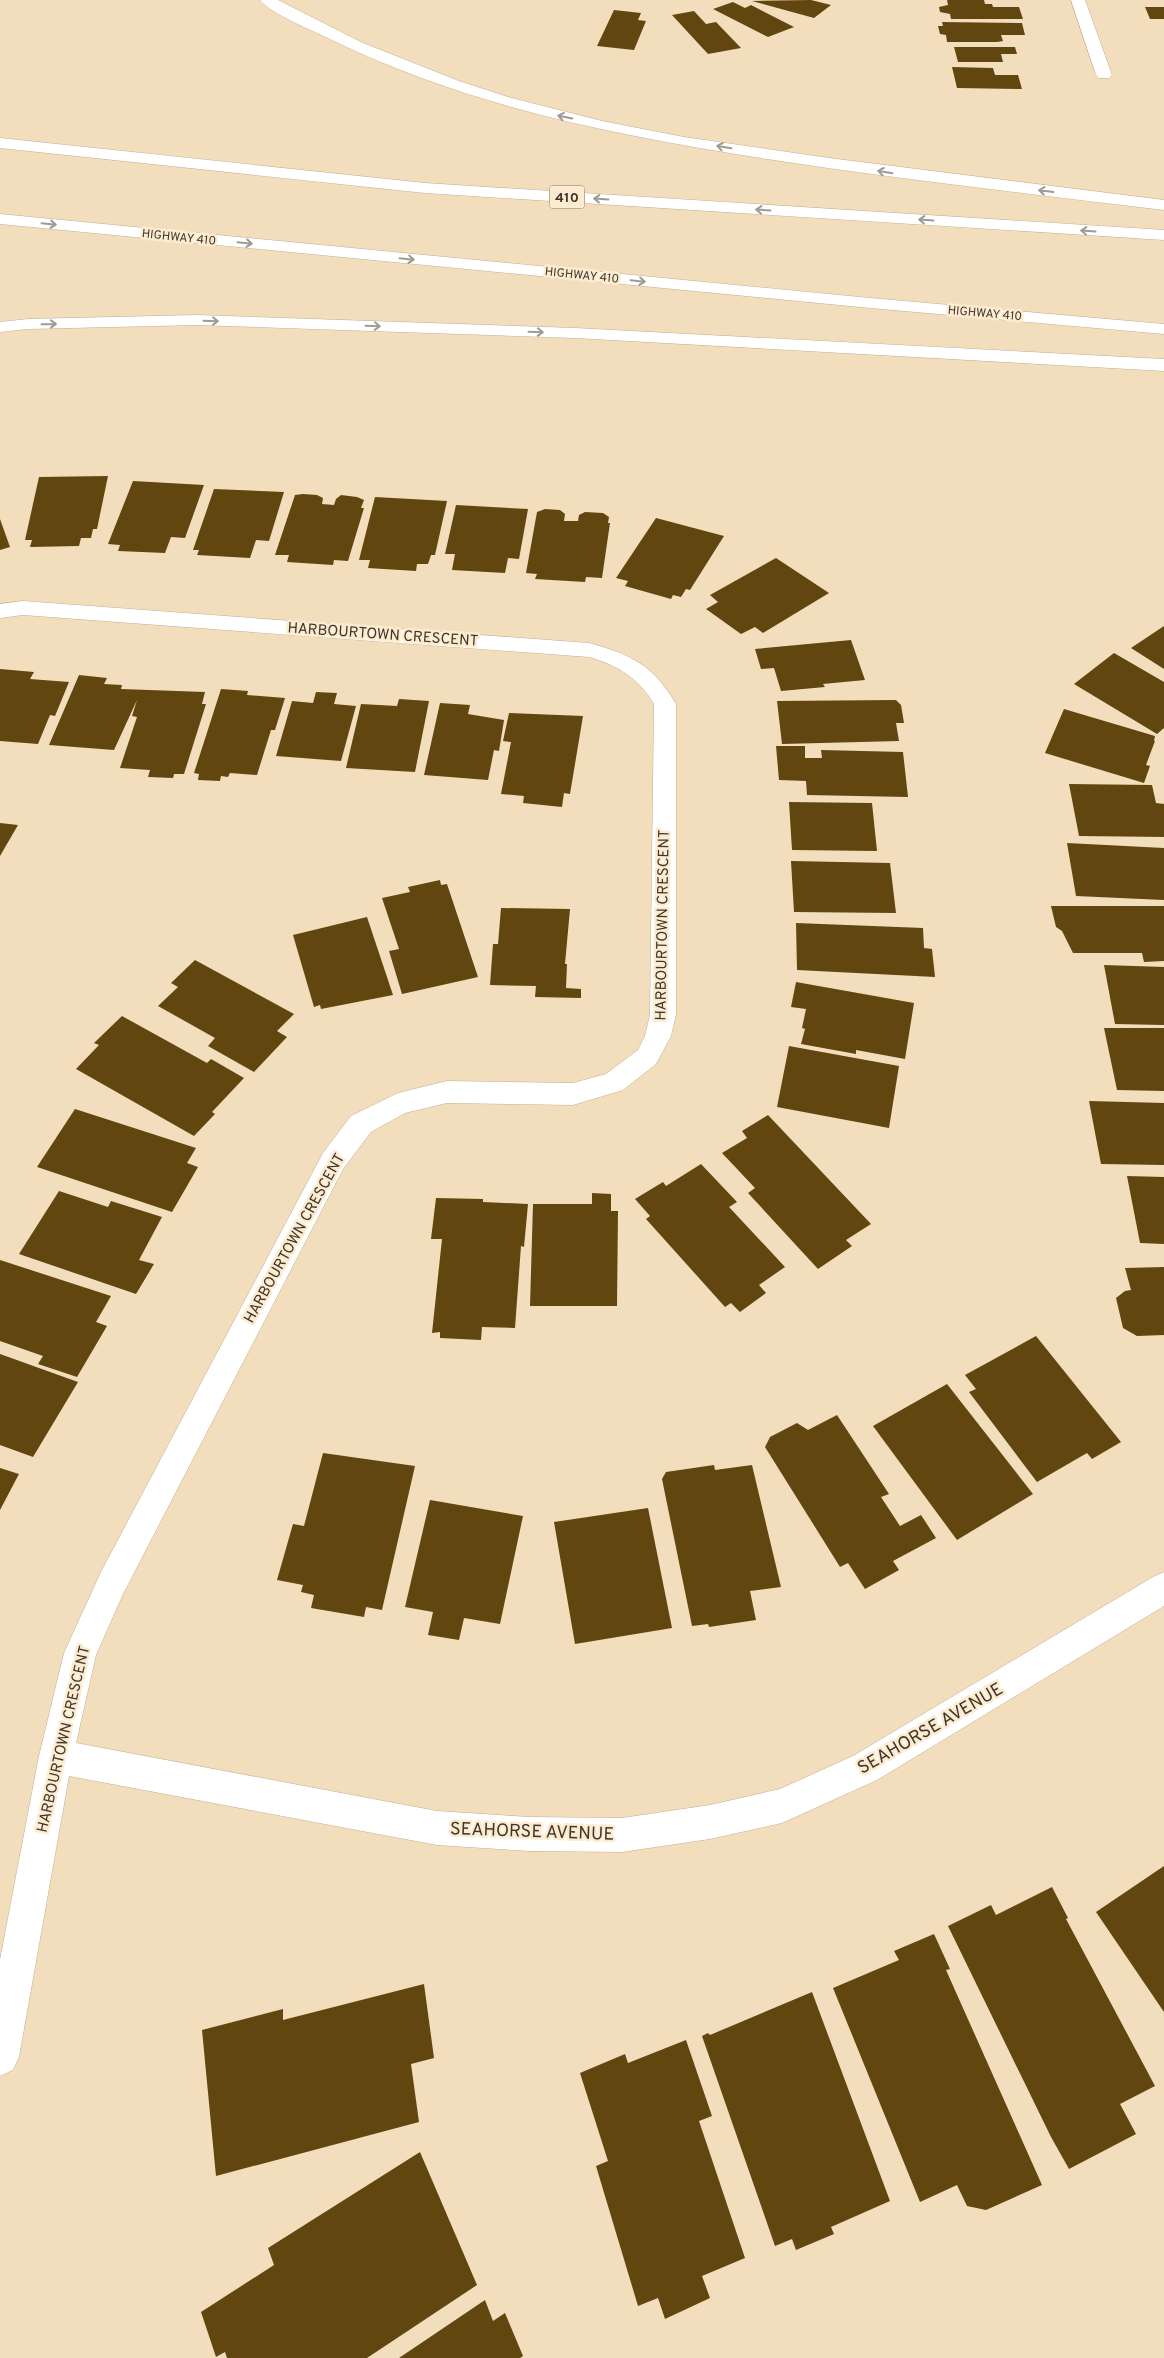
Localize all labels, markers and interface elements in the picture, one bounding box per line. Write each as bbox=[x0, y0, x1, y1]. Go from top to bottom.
one-way arrow bbox=[557, 112, 573, 121]
one-way arrow bbox=[716, 142, 732, 152]
one-way arrow bbox=[877, 166, 893, 176]
road number: 410 bbox=[550, 186, 584, 208]
one-way arrow bbox=[1038, 186, 1054, 196]
one-way arrow bbox=[594, 195, 610, 204]
one-way arrow bbox=[756, 205, 772, 214]
one-way arrow bbox=[918, 216, 934, 225]
one-way arrow bbox=[40, 219, 56, 229]
street label: HIGHWAY 410 bbox=[141, 226, 217, 250]
one-way arrow bbox=[1080, 226, 1096, 235]
one-way arrow bbox=[237, 238, 253, 248]
one-way arrow bbox=[399, 254, 415, 263]
street label: HIGHWAY 410 bbox=[544, 264, 620, 288]
one-way arrow bbox=[630, 276, 646, 286]
street label: HIGHWAY 410 bbox=[947, 303, 1023, 325]
one-way arrow bbox=[202, 316, 219, 326]
one-way arrow bbox=[40, 319, 56, 329]
one-way arrow bbox=[365, 322, 381, 331]
one-way arrow bbox=[528, 327, 544, 336]
street label: HARBOURTOWN CRESCENT bbox=[287, 619, 479, 652]
street label: HARBOURTOWN CRESCENT bbox=[652, 829, 675, 1021]
street label: HARBOURTOWN CRESCENT bbox=[241, 1151, 350, 1327]
street label: HARBOURTOWN CRESCENT bbox=[34, 1644, 95, 1835]
street label: SEAHORSE AVENUE bbox=[854, 1678, 1008, 1780]
street label: SEAHORSE AVENUE bbox=[449, 1818, 615, 1847]

